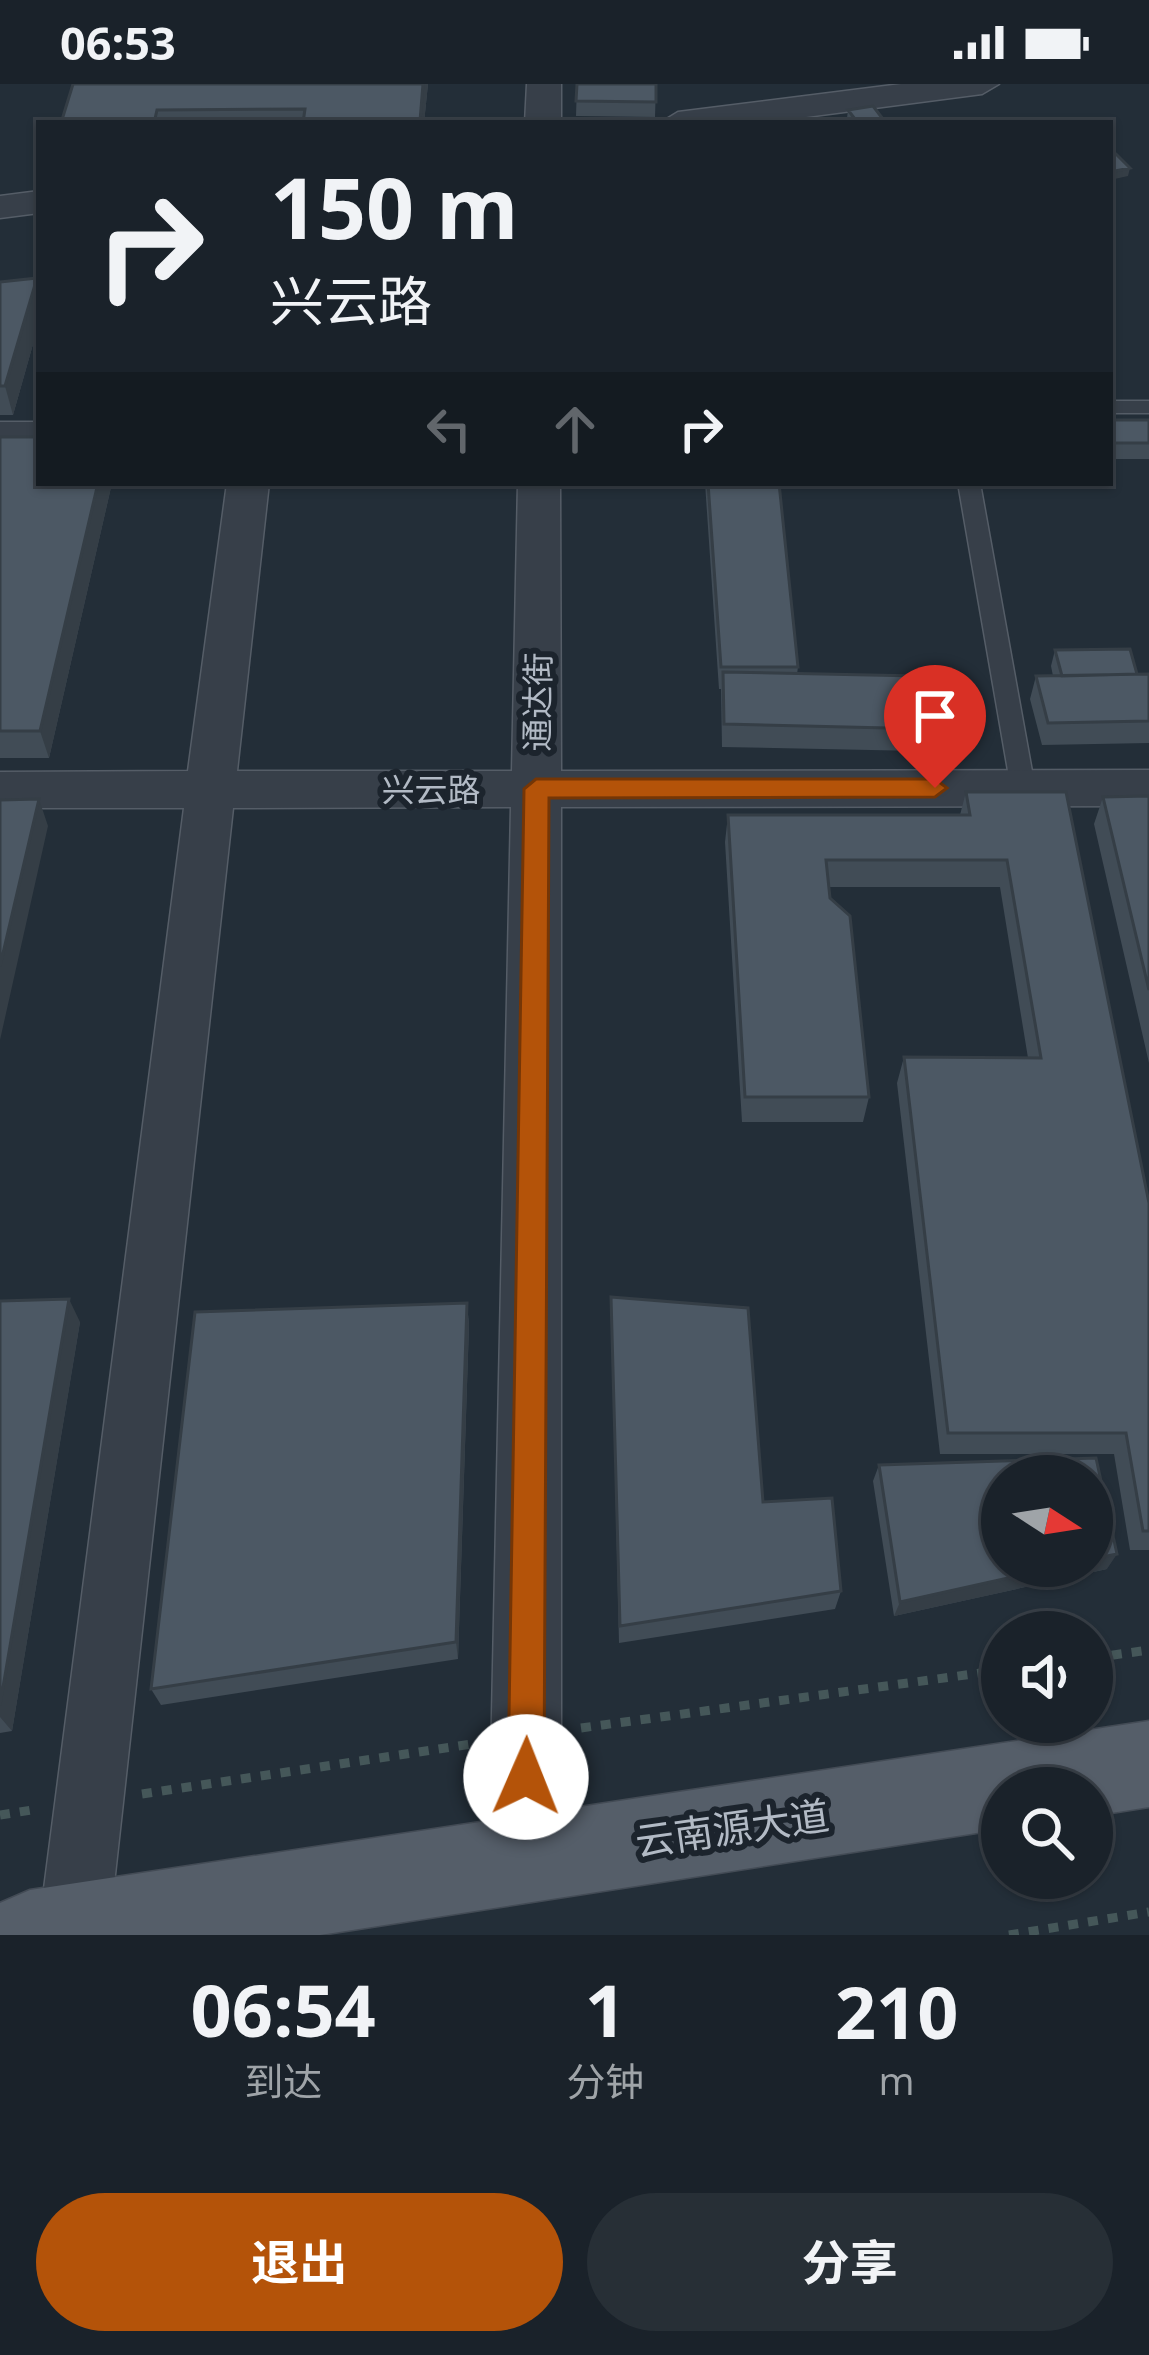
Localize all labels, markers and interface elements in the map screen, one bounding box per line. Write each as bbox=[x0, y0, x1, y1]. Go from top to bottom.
text: 06:53 bbox=[60, 12, 176, 73]
text: 150 m bbox=[270, 149, 518, 264]
icon: right bbox=[72, 168, 228, 324]
text: 兴云路 bbox=[270, 263, 432, 337]
icon: left bbox=[416, 396, 482, 462]
icon: ahead bbox=[542, 396, 608, 462]
icon: right bbox=[668, 396, 734, 462]
street label: 通达街 bbox=[514, 652, 560, 752]
pin bbox=[884, 665, 986, 788]
icon: arrive bbox=[902, 683, 968, 749]
street label: 兴云路 bbox=[382, 767, 481, 812]
north arrow bbox=[981, 1455, 1113, 1587]
map controls bbox=[981, 1455, 1113, 1899]
button: sound bbox=[981, 1611, 1113, 1743]
position arrow bbox=[463, 1714, 589, 1840]
button: search bbox=[981, 1767, 1113, 1899]
street label: 云南源大道 bbox=[632, 1787, 832, 1867]
text: 06:54 bbox=[191, 1960, 376, 2058]
text: 1 bbox=[585, 1960, 626, 2058]
text: 210 bbox=[835, 1962, 958, 2060]
text: m bbox=[879, 2053, 915, 2106]
text: 到达 bbox=[244, 2054, 322, 2107]
text: 分钟 bbox=[566, 2054, 644, 2107]
button: 退出 bbox=[36, 2193, 563, 2331]
button: 分享 bbox=[587, 2193, 1113, 2331]

